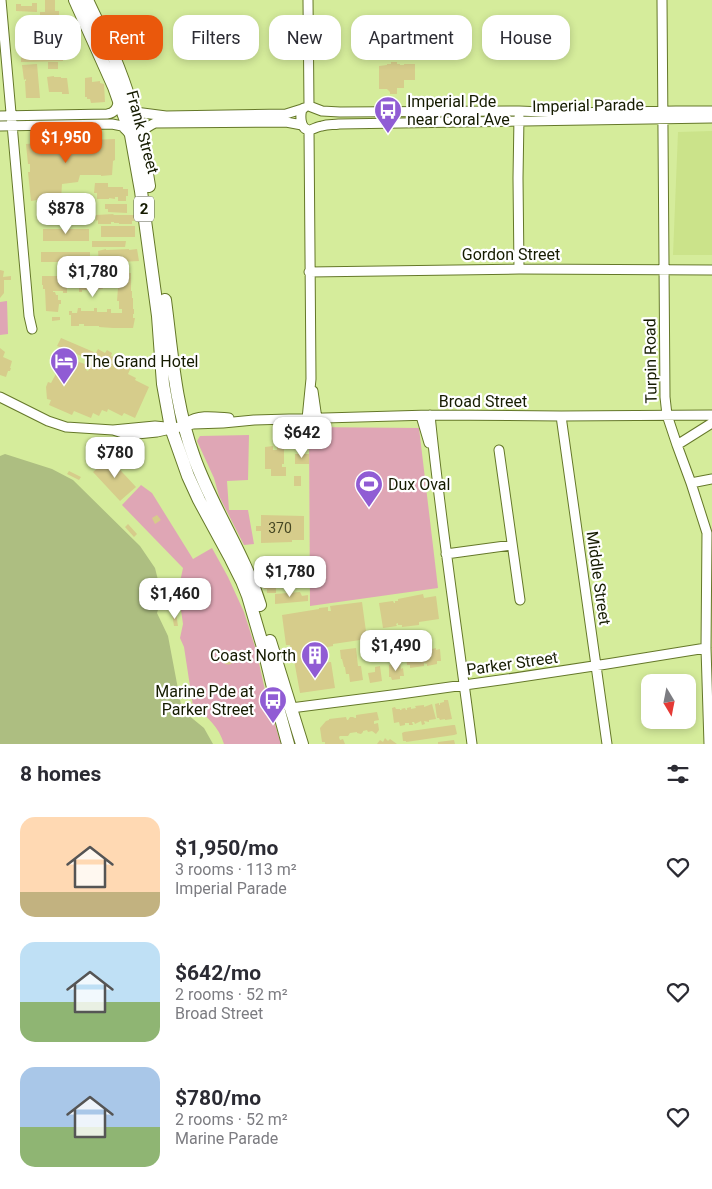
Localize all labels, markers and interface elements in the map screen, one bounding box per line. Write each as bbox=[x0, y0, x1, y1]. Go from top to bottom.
chip: Buy bbox=[15, 15, 81, 60]
chip: Rent bbox=[91, 15, 163, 60]
chip: Filters bbox=[173, 15, 259, 60]
chip: New bbox=[269, 15, 341, 60]
chip: Apartment bbox=[351, 15, 472, 60]
chip: House bbox=[482, 15, 570, 60]
street label: Frank Street bbox=[122, 88, 163, 176]
place label: Imperial Pde near Coral Ave bbox=[407, 92, 510, 129]
bus stop icon: Imperial Pde near Coral Ave bbox=[373, 95, 403, 134]
street label: Imperial Parade bbox=[532, 95, 644, 116]
pin: $1,950 bbox=[25, 121, 107, 164]
text: $1,950 bbox=[41, 128, 91, 147]
pin: $878 bbox=[36, 192, 96, 235]
road number: 2 bbox=[134, 196, 154, 222]
text: $878 bbox=[48, 199, 84, 218]
street label: Gordon Street bbox=[462, 245, 560, 264]
pin: $1,780 bbox=[52, 256, 134, 298]
text: $1,780 bbox=[68, 262, 118, 281]
street label: Turpin Road bbox=[640, 318, 661, 404]
hotel icon: The Grand Hotel bbox=[49, 346, 79, 385]
place label: The Grand Hotel bbox=[83, 352, 199, 371]
street label: Broad Street bbox=[439, 392, 527, 411]
pin: $642 bbox=[272, 416, 332, 459]
text: $642 bbox=[284, 423, 320, 442]
pin: $780 bbox=[85, 436, 145, 479]
text: $780 bbox=[97, 443, 133, 462]
sports icon: Dux Oval bbox=[354, 469, 384, 508]
place label: Dux Oval bbox=[388, 475, 450, 494]
house number: 370 bbox=[268, 520, 292, 536]
street label: Middle Street bbox=[583, 530, 614, 626]
pin: $1,780 bbox=[249, 556, 331, 598]
text: $1,780 bbox=[265, 562, 315, 581]
pin: $1,460 bbox=[134, 578, 216, 620]
text: $1,460 bbox=[150, 584, 200, 603]
pin: $1,490 bbox=[355, 630, 437, 672]
text: $1,490 bbox=[371, 636, 421, 655]
building icon: Coast North bbox=[300, 640, 330, 679]
place label: Coast North bbox=[210, 646, 296, 665]
street label: Parker Street bbox=[465, 648, 559, 679]
north arrow bbox=[641, 674, 696, 729]
map controls bbox=[641, 674, 696, 729]
place label: Marine Pde at Parker Street bbox=[155, 682, 254, 719]
bus stop icon: Marine Pde at Parker Street bbox=[258, 685, 288, 724]
icon: filters bbox=[664, 760, 692, 788]
text: 8 homes bbox=[20, 762, 101, 786]
text: $1,950/mo bbox=[175, 836, 278, 860]
icon: home bbox=[60, 837, 120, 897]
icon: heart bbox=[664, 853, 692, 881]
text: 3 rooms · 113 m² bbox=[175, 860, 297, 879]
text: Imperial Parade bbox=[175, 879, 287, 898]
text: $642/mo bbox=[175, 961, 261, 985]
icon: home bbox=[60, 962, 120, 1022]
icon: heart bbox=[664, 978, 692, 1006]
text: 2 rooms · 52 m² bbox=[175, 985, 288, 1004]
text: Broad Street bbox=[175, 1004, 263, 1023]
text: $780/mo bbox=[175, 1086, 261, 1110]
icon: home bbox=[60, 1087, 120, 1147]
icon: heart bbox=[664, 1103, 692, 1131]
text: 2 rooms · 52 m² bbox=[175, 1110, 288, 1129]
text: Marine Parade bbox=[175, 1129, 278, 1148]

